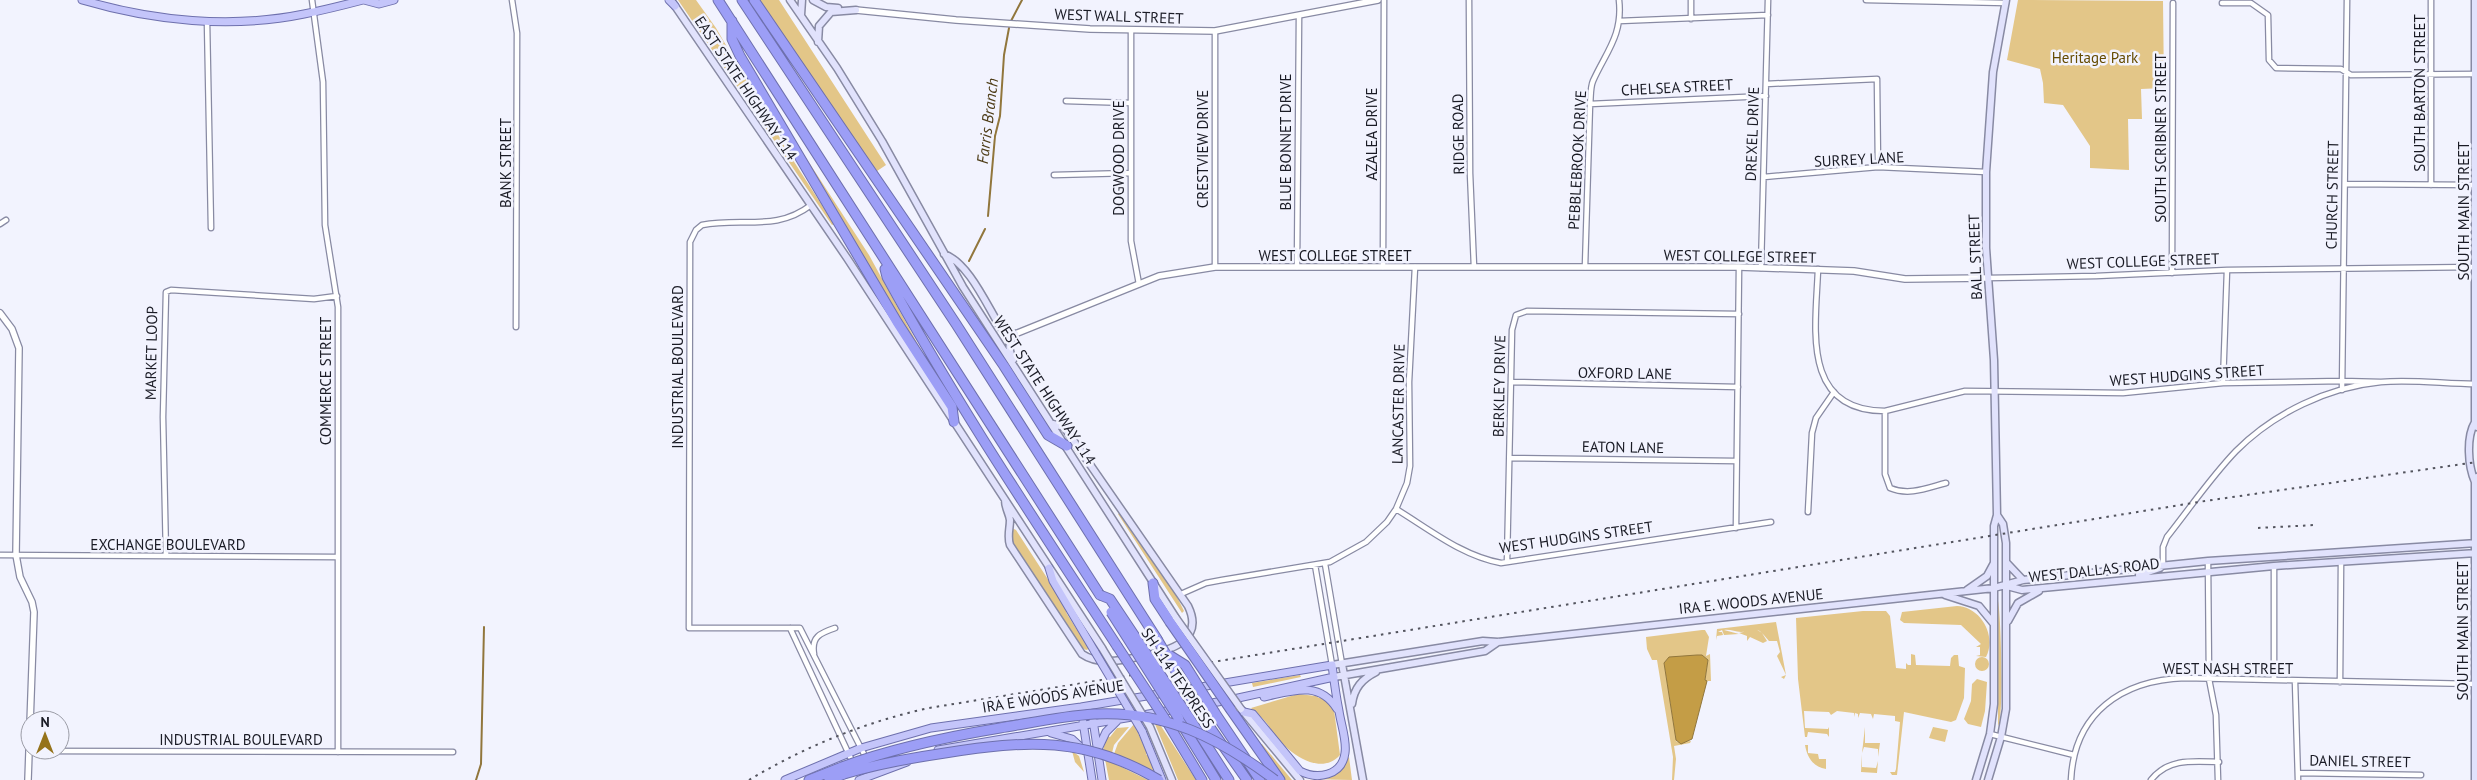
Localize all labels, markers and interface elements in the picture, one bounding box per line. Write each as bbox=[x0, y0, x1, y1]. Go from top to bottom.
street label: WEST WALL STREET bbox=[1054, 4, 1185, 28]
street label: EAST STATE HIGHWAY 114 bbox=[691, 12, 801, 164]
street label: SOUTH BARTON STREET bbox=[2410, 14, 2429, 172]
park label: Heritage Park bbox=[2052, 48, 2139, 67]
street label: SOUTH SCRIBNER STREET bbox=[2151, 52, 2170, 223]
street label: BLUE BONNET DRIVE bbox=[1276, 74, 1295, 210]
street label: CHELSEA STREET bbox=[1620, 75, 1734, 99]
water label: Farris Branch bbox=[972, 77, 1002, 165]
street label: DREXEL DRIVE bbox=[1741, 86, 1763, 182]
street label: AZALEA DRIVE bbox=[1362, 88, 1381, 180]
street label: CRESTVIEW DRIVE bbox=[1193, 90, 1212, 208]
street label: PEBBLEBROOK DRIVE bbox=[1564, 90, 1590, 230]
street label: RIDGE ROAD bbox=[1448, 93, 1468, 175]
street label: DOGWOOD DRIVE bbox=[1109, 100, 1128, 216]
street label: BANK STREET bbox=[496, 117, 515, 208]
street label: CHURCH STREET bbox=[2322, 140, 2342, 250]
street label: SOUTH MAIN STREET bbox=[2454, 141, 2473, 281]
street label: SURREY LANE bbox=[1813, 147, 1905, 171]
street label: BALL STREET bbox=[1964, 213, 1986, 300]
street label: WEST COLLEGE STREET bbox=[1663, 245, 1817, 267]
street label: WEST COLLEGE STREET bbox=[1259, 246, 1412, 265]
street label: WEST COLLEGE STREET bbox=[2066, 249, 2220, 273]
street label: INDUSTRIAL BOULEVARD bbox=[668, 285, 687, 449]
street label: MARKET LOOP bbox=[141, 306, 161, 400]
street label: WEST STATE HIGHWAY 114 bbox=[990, 312, 1100, 468]
street label: COMMERCE STREET bbox=[316, 316, 335, 445]
street label: BERKLEY DRIVE bbox=[1489, 335, 1509, 437]
street label: LANCASTER DRIVE bbox=[1387, 344, 1409, 464]
street label: WEST HUDGINS STREET bbox=[2109, 360, 2266, 390]
street label: OXFORD LANE bbox=[1578, 363, 1672, 383]
street label: EATON LANE bbox=[1582, 437, 1664, 457]
street label: WEST HUDGINS STREET bbox=[1498, 517, 1655, 557]
street label: EXCHANGE BOULEVARD bbox=[90, 535, 246, 554]
street label: WEST DALLAS ROAD bbox=[2028, 554, 2160, 586]
street label: SOUTH MAIN STREET bbox=[2453, 561, 2472, 701]
street label: IRA E. WOODS AVENUE bbox=[1678, 584, 1824, 618]
street label: SH 114 TEXPRESS bbox=[1137, 624, 1219, 732]
street label: WEST NASH STREET bbox=[2163, 659, 2294, 678]
street label: IRA E WOODS AVENUE bbox=[981, 675, 1125, 717]
north arrow bbox=[20, 710, 70, 760]
text: N bbox=[40, 713, 50, 731]
street label: INDUSTRIAL BOULEVARD bbox=[159, 730, 323, 749]
street label: DANIEL STREET bbox=[2309, 751, 2412, 771]

